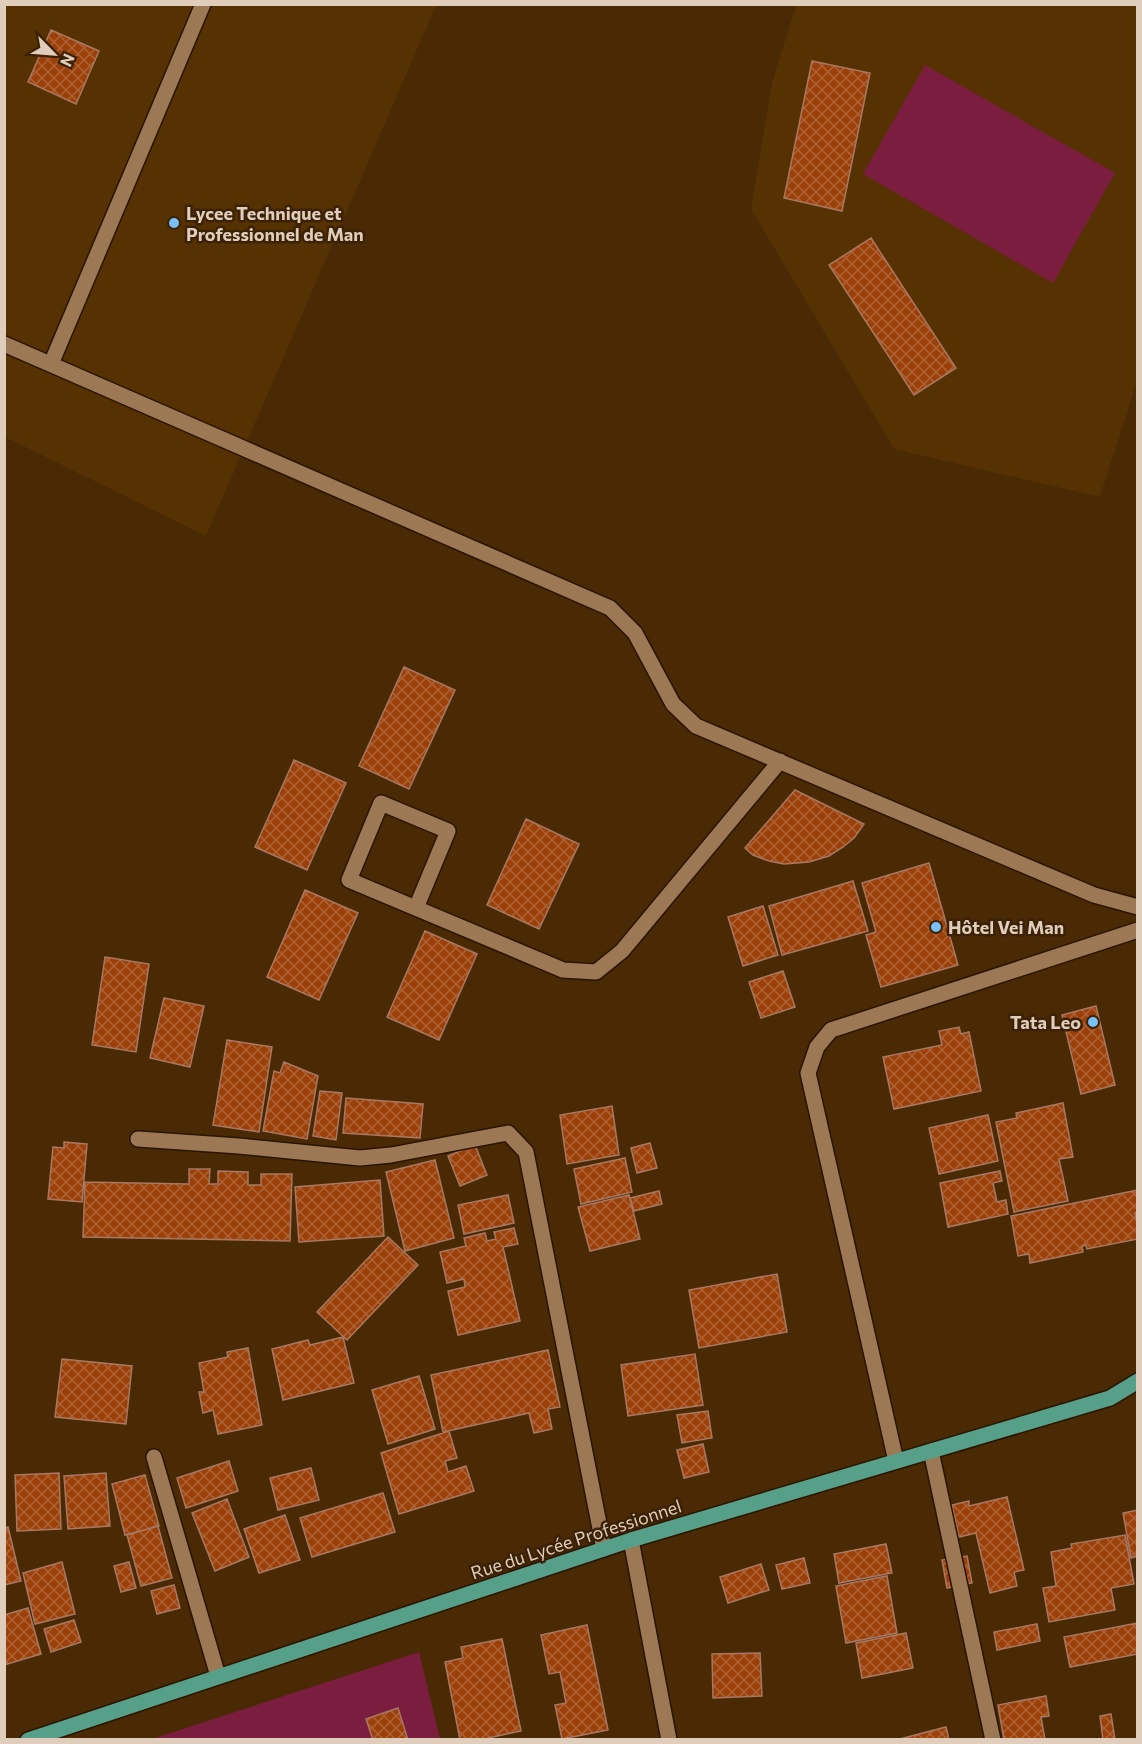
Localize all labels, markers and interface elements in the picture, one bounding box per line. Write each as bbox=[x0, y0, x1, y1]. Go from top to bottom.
north arrow bbox=[24, 24, 84, 84]
text: N bbox=[57, 51, 79, 70]
place label: Lycee Technique et Professionnel de Man bbox=[186, 202, 364, 245]
marker: Lycee Technique et Professionnel de Man bbox=[167, 216, 181, 230]
place label: Hôtel Vei Man bbox=[948, 916, 1064, 938]
marker: Hôtel Vei Man bbox=[929, 920, 943, 934]
place label: Tata Leo bbox=[1010, 1011, 1081, 1033]
marker: Tata Leo bbox=[1086, 1015, 1100, 1029]
street label: Rue du Lycée Professionnel bbox=[468, 1494, 684, 1584]

